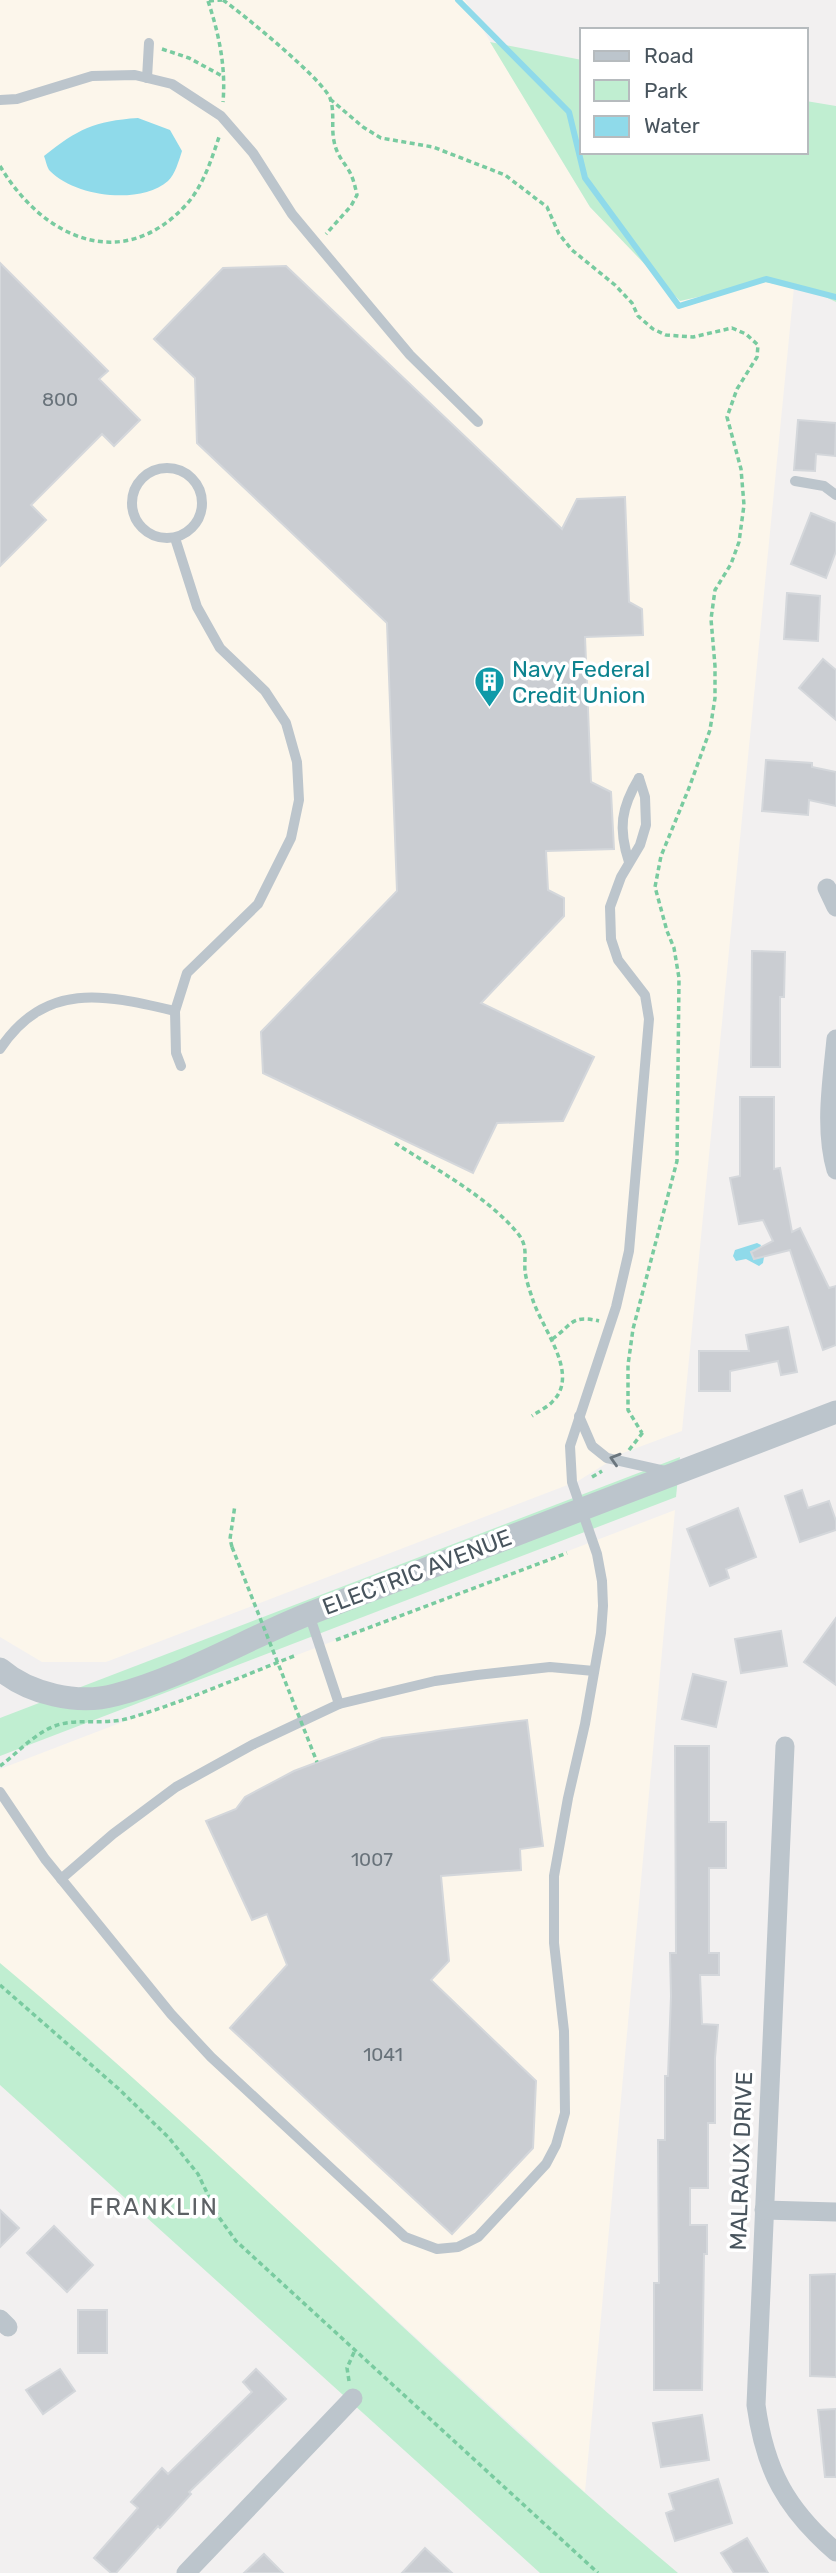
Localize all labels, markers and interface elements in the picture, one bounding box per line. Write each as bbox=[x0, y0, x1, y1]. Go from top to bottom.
legend bbox=[580, 28, 808, 154]
text: Road bbox=[644, 43, 694, 68]
text: Park bbox=[644, 78, 688, 103]
text: Water bbox=[644, 113, 700, 138]
house number: 800 bbox=[42, 388, 78, 411]
place label: Navy Federal Credit Union bbox=[512, 655, 650, 709]
building icon: Navy Federal Credit Union bbox=[472, 665, 506, 709]
one-way arrow bbox=[610, 1453, 622, 1468]
street label: ELECTRIC AVENUE bbox=[318, 1523, 516, 1621]
house number: 1007 bbox=[351, 1848, 393, 1871]
house number: 1041 bbox=[363, 2043, 403, 2066]
street label: MALRAUX DRIVE bbox=[724, 2071, 758, 2251]
district label: FRANKLIN bbox=[89, 2193, 219, 2221]

